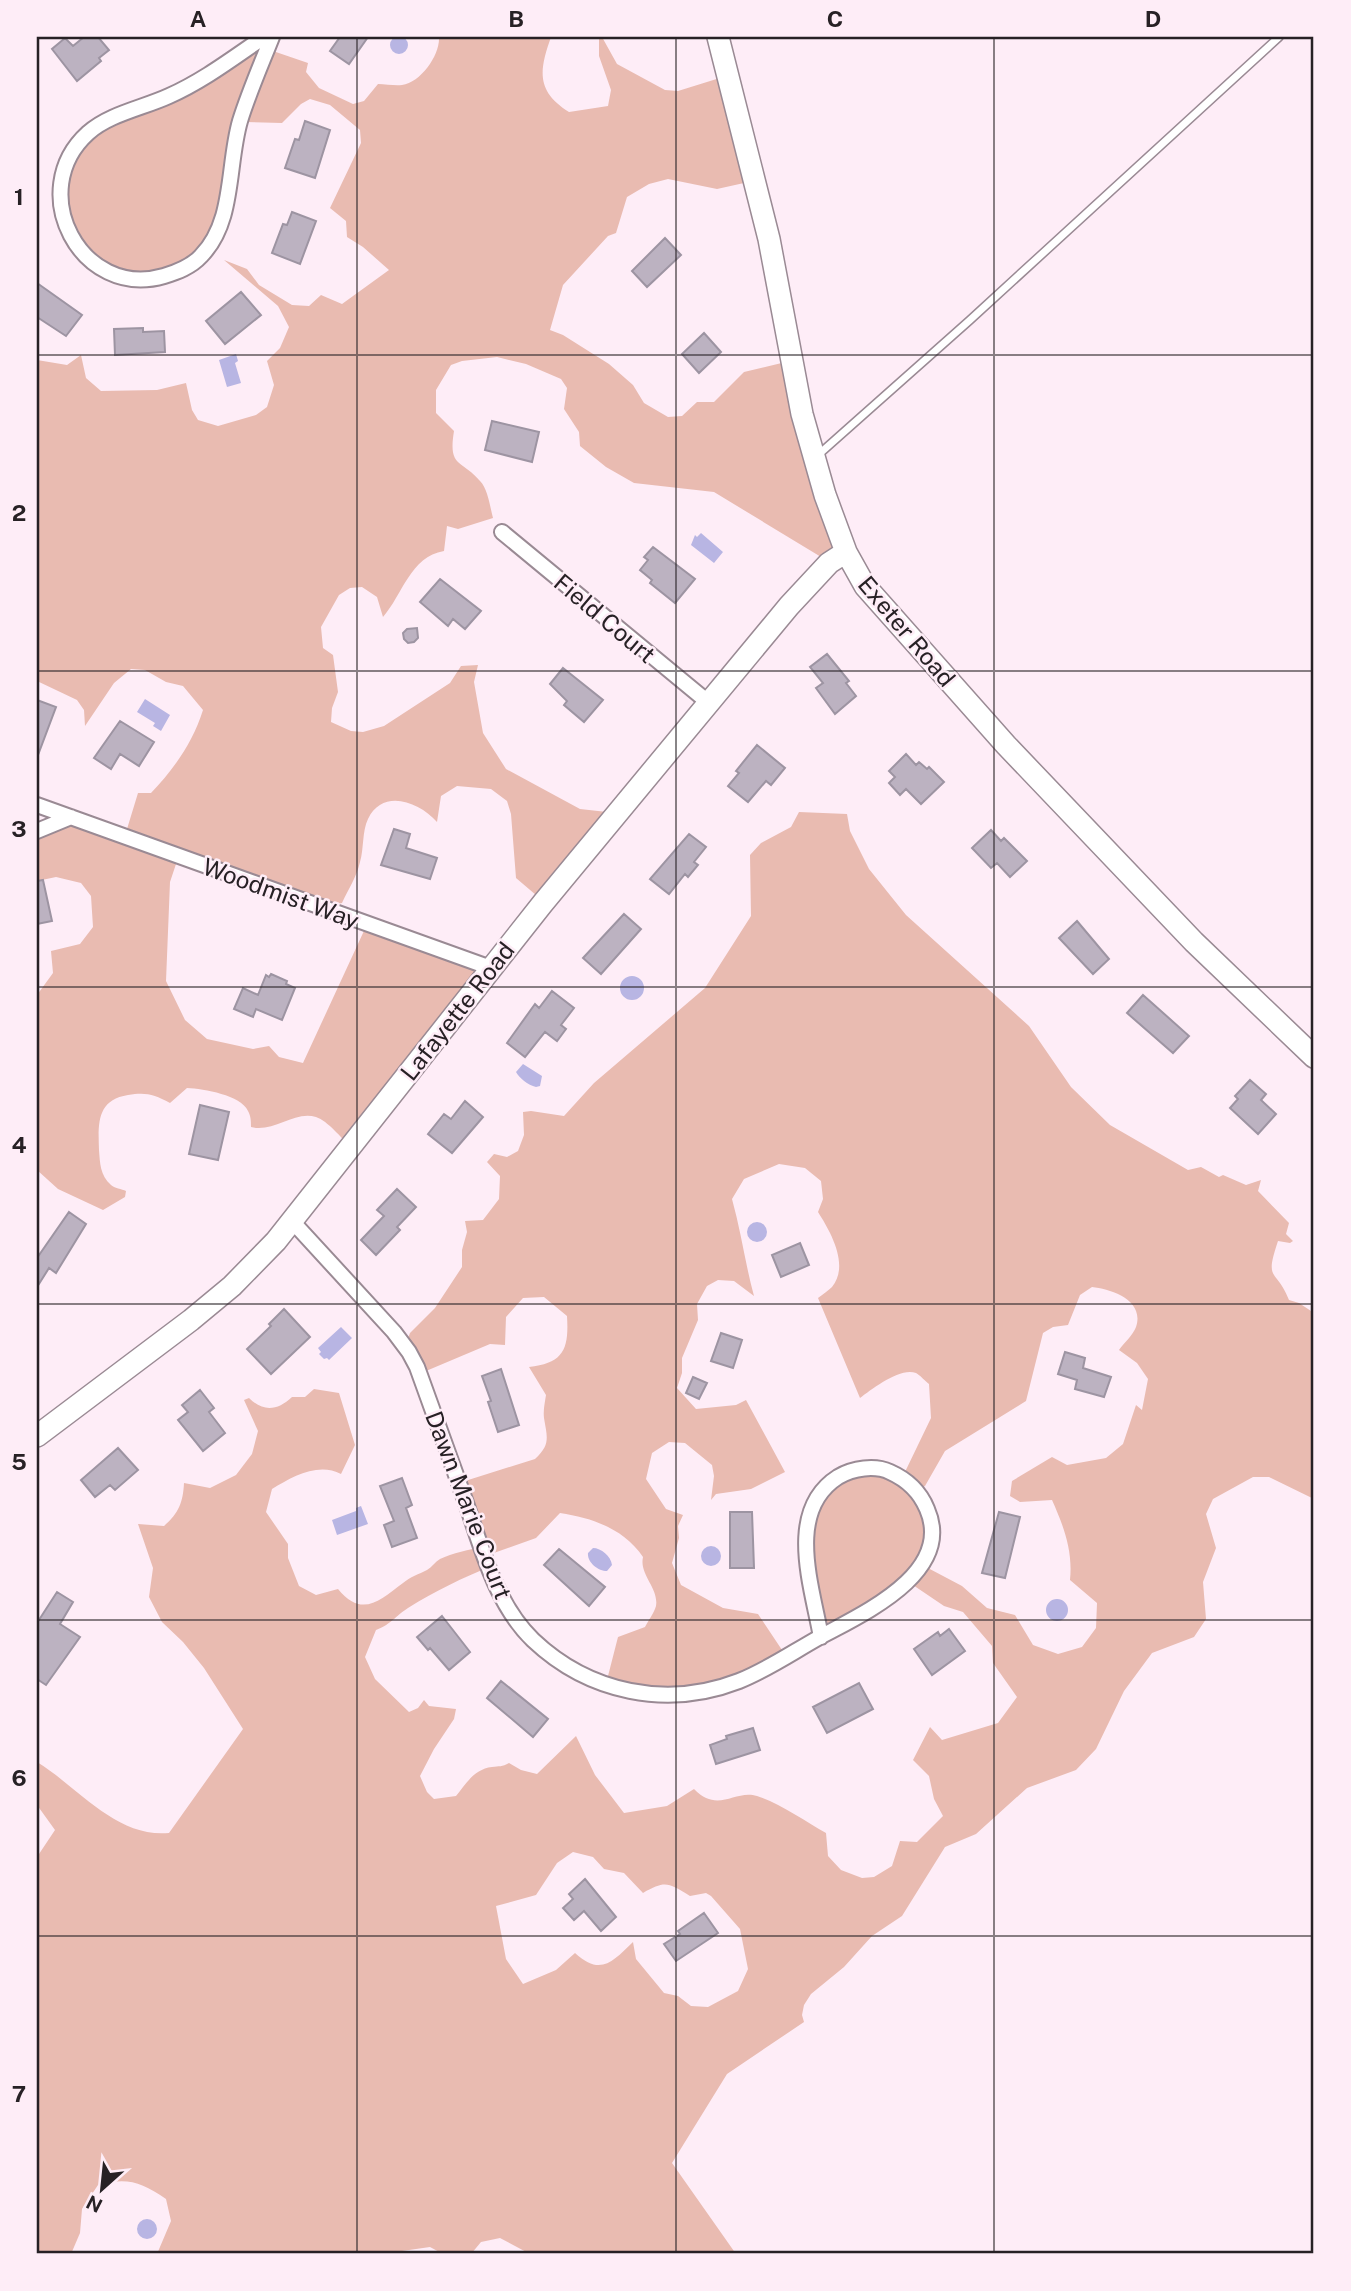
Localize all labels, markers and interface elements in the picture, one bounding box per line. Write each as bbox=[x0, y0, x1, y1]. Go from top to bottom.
text: A bbox=[190, 5, 207, 32]
text: B bbox=[508, 5, 524, 32]
text: C bbox=[827, 5, 843, 32]
text: D bbox=[1145, 5, 1161, 32]
text: 1 bbox=[14, 183, 24, 210]
text: 2 bbox=[12, 499, 26, 526]
street label: Field Court bbox=[549, 568, 661, 668]
street label: Exeter Road bbox=[853, 570, 961, 692]
text: 3 bbox=[11, 815, 27, 842]
street label: Woodmist Way bbox=[199, 852, 363, 934]
street label: Lafayette Road bbox=[394, 936, 520, 1086]
text: 4 bbox=[11, 1131, 27, 1158]
street label: Dawn Marie Court bbox=[420, 1407, 518, 1603]
text: 5 bbox=[11, 1448, 27, 1475]
text: 6 bbox=[11, 1764, 27, 1791]
text: 7 bbox=[12, 2080, 26, 2107]
north arrow bbox=[66, 2154, 136, 2224]
text: N bbox=[83, 2191, 106, 2217]

